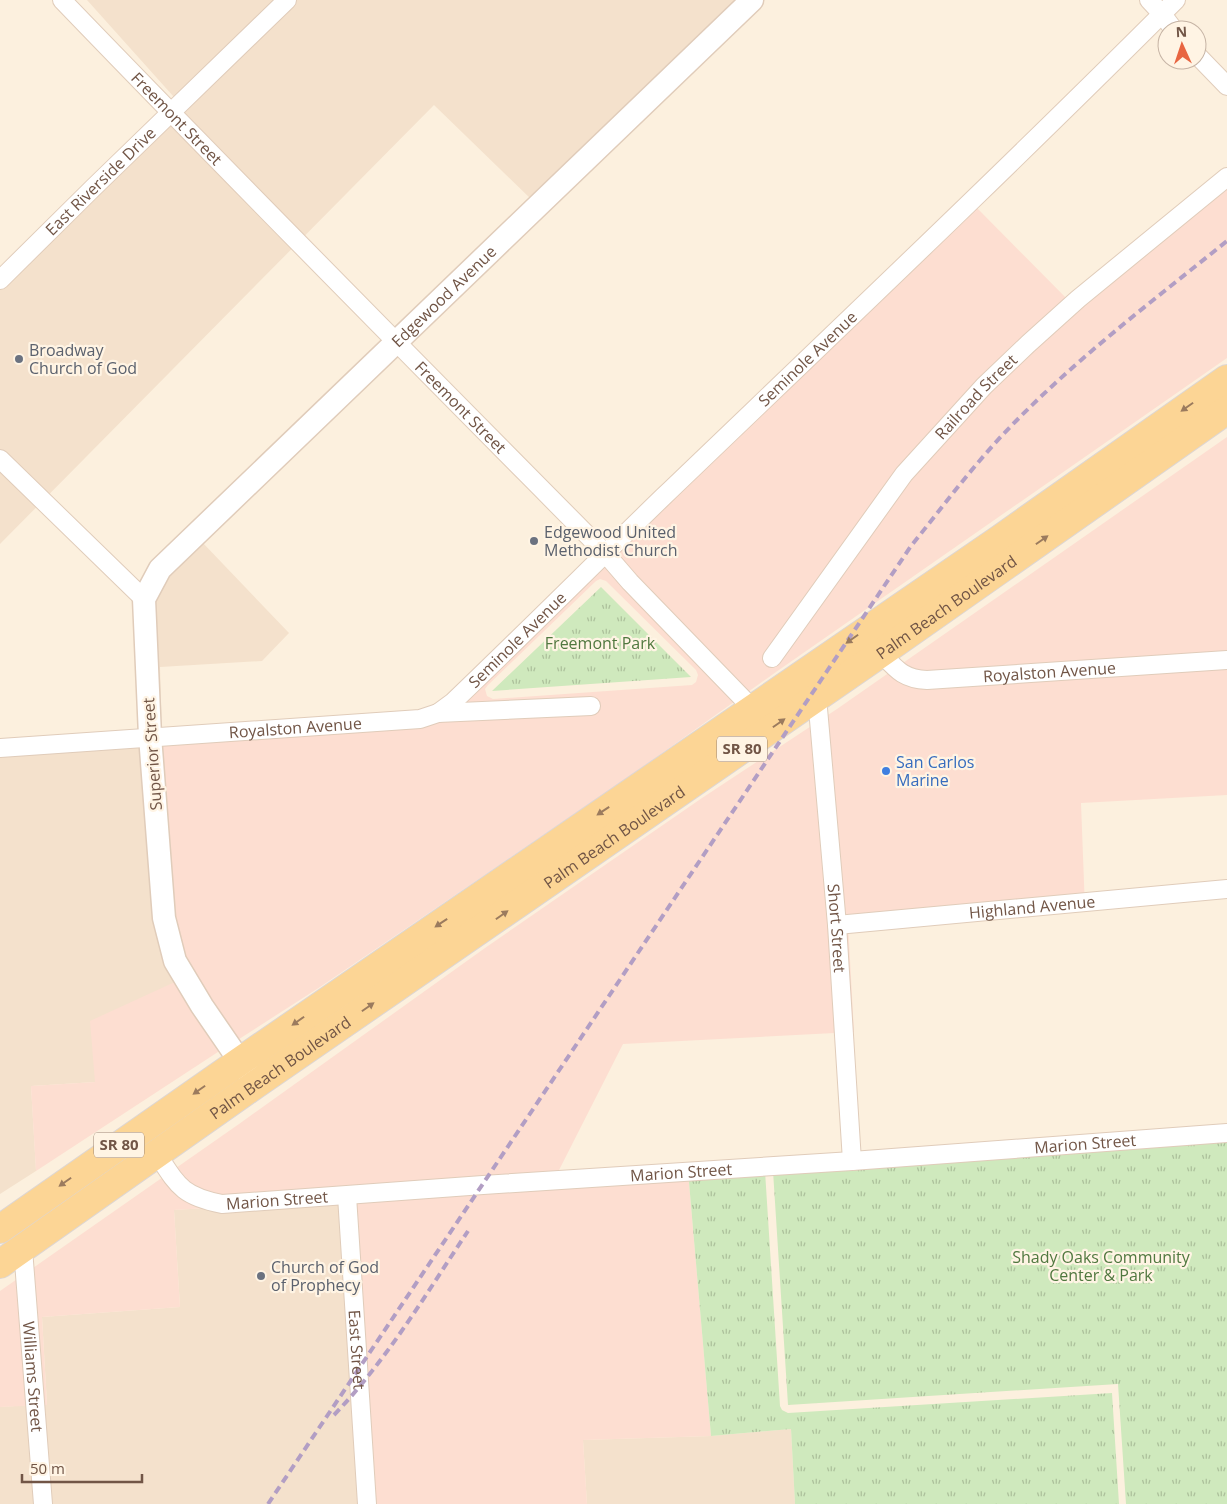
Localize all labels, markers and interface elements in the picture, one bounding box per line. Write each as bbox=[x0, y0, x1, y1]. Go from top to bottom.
north arrow bbox=[1157, 20, 1207, 70]
text: N bbox=[1175, 22, 1187, 41]
street label: Freemont Street bbox=[127, 67, 227, 170]
street label: East Riverside Drive bbox=[40, 122, 161, 240]
street label: Edgewood Avenue bbox=[387, 241, 501, 352]
street label: Seminole Avenue bbox=[753, 306, 862, 411]
place label: Broadway Church of God bbox=[29, 339, 137, 379]
street label: Railroad Street bbox=[930, 349, 1022, 444]
marker: Broadway Church of God bbox=[13, 353, 25, 365]
street label: Freemont Street bbox=[410, 356, 512, 458]
one-way arrow bbox=[1180, 402, 1194, 412]
place label: Edgewood United Methodist Church bbox=[544, 521, 678, 561]
marker: Edgewood United Methodist Church bbox=[528, 535, 540, 547]
one-way arrow bbox=[1035, 535, 1049, 545]
street label: Palm Beach Boulevard bbox=[872, 550, 1021, 664]
street label: Seminole Avenue bbox=[463, 587, 571, 693]
park label: Freemont Park bbox=[545, 632, 656, 654]
one-way arrow bbox=[846, 634, 859, 644]
street label: Royalston Avenue bbox=[982, 656, 1117, 687]
street label: Superior Street bbox=[137, 697, 167, 811]
street label: Royalston Avenue bbox=[228, 712, 362, 743]
one-way arrow bbox=[773, 718, 786, 728]
road number: SR 80 bbox=[717, 736, 767, 762]
place label: San Carlos Marine bbox=[896, 751, 974, 791]
marker: San Carlos Marine bbox=[880, 765, 892, 777]
street label: Palm Beach Boulevard bbox=[539, 780, 689, 894]
one-way arrow bbox=[597, 806, 610, 816]
street label: Short Street bbox=[822, 883, 851, 974]
street label: Highland Avenue bbox=[968, 890, 1096, 924]
one-way arrow bbox=[495, 910, 508, 920]
one-way arrow bbox=[434, 918, 447, 928]
one-way arrow bbox=[361, 1002, 375, 1012]
street label: Palm Beach Boulevard bbox=[205, 1011, 355, 1124]
one-way arrow bbox=[291, 1016, 304, 1026]
one-way arrow bbox=[192, 1085, 206, 1095]
street label: Marion Street bbox=[1033, 1129, 1137, 1158]
road number: SR 80 bbox=[94, 1132, 144, 1158]
street label: Marion Street bbox=[629, 1158, 733, 1186]
one-way arrow bbox=[59, 1177, 72, 1187]
street label: Marion Street bbox=[225, 1185, 329, 1215]
park label: Shady Oaks Community Center & Park bbox=[1012, 1246, 1191, 1286]
place label: Church of God of Prophecy bbox=[271, 1256, 379, 1296]
marker: Church of God of Prophecy bbox=[255, 1270, 267, 1282]
street label: East Street bbox=[343, 1309, 371, 1391]
street label: Williams Street bbox=[18, 1320, 48, 1433]
scale bar bbox=[22, 1452, 142, 1484]
text: 50 m bbox=[30, 1458, 65, 1478]

